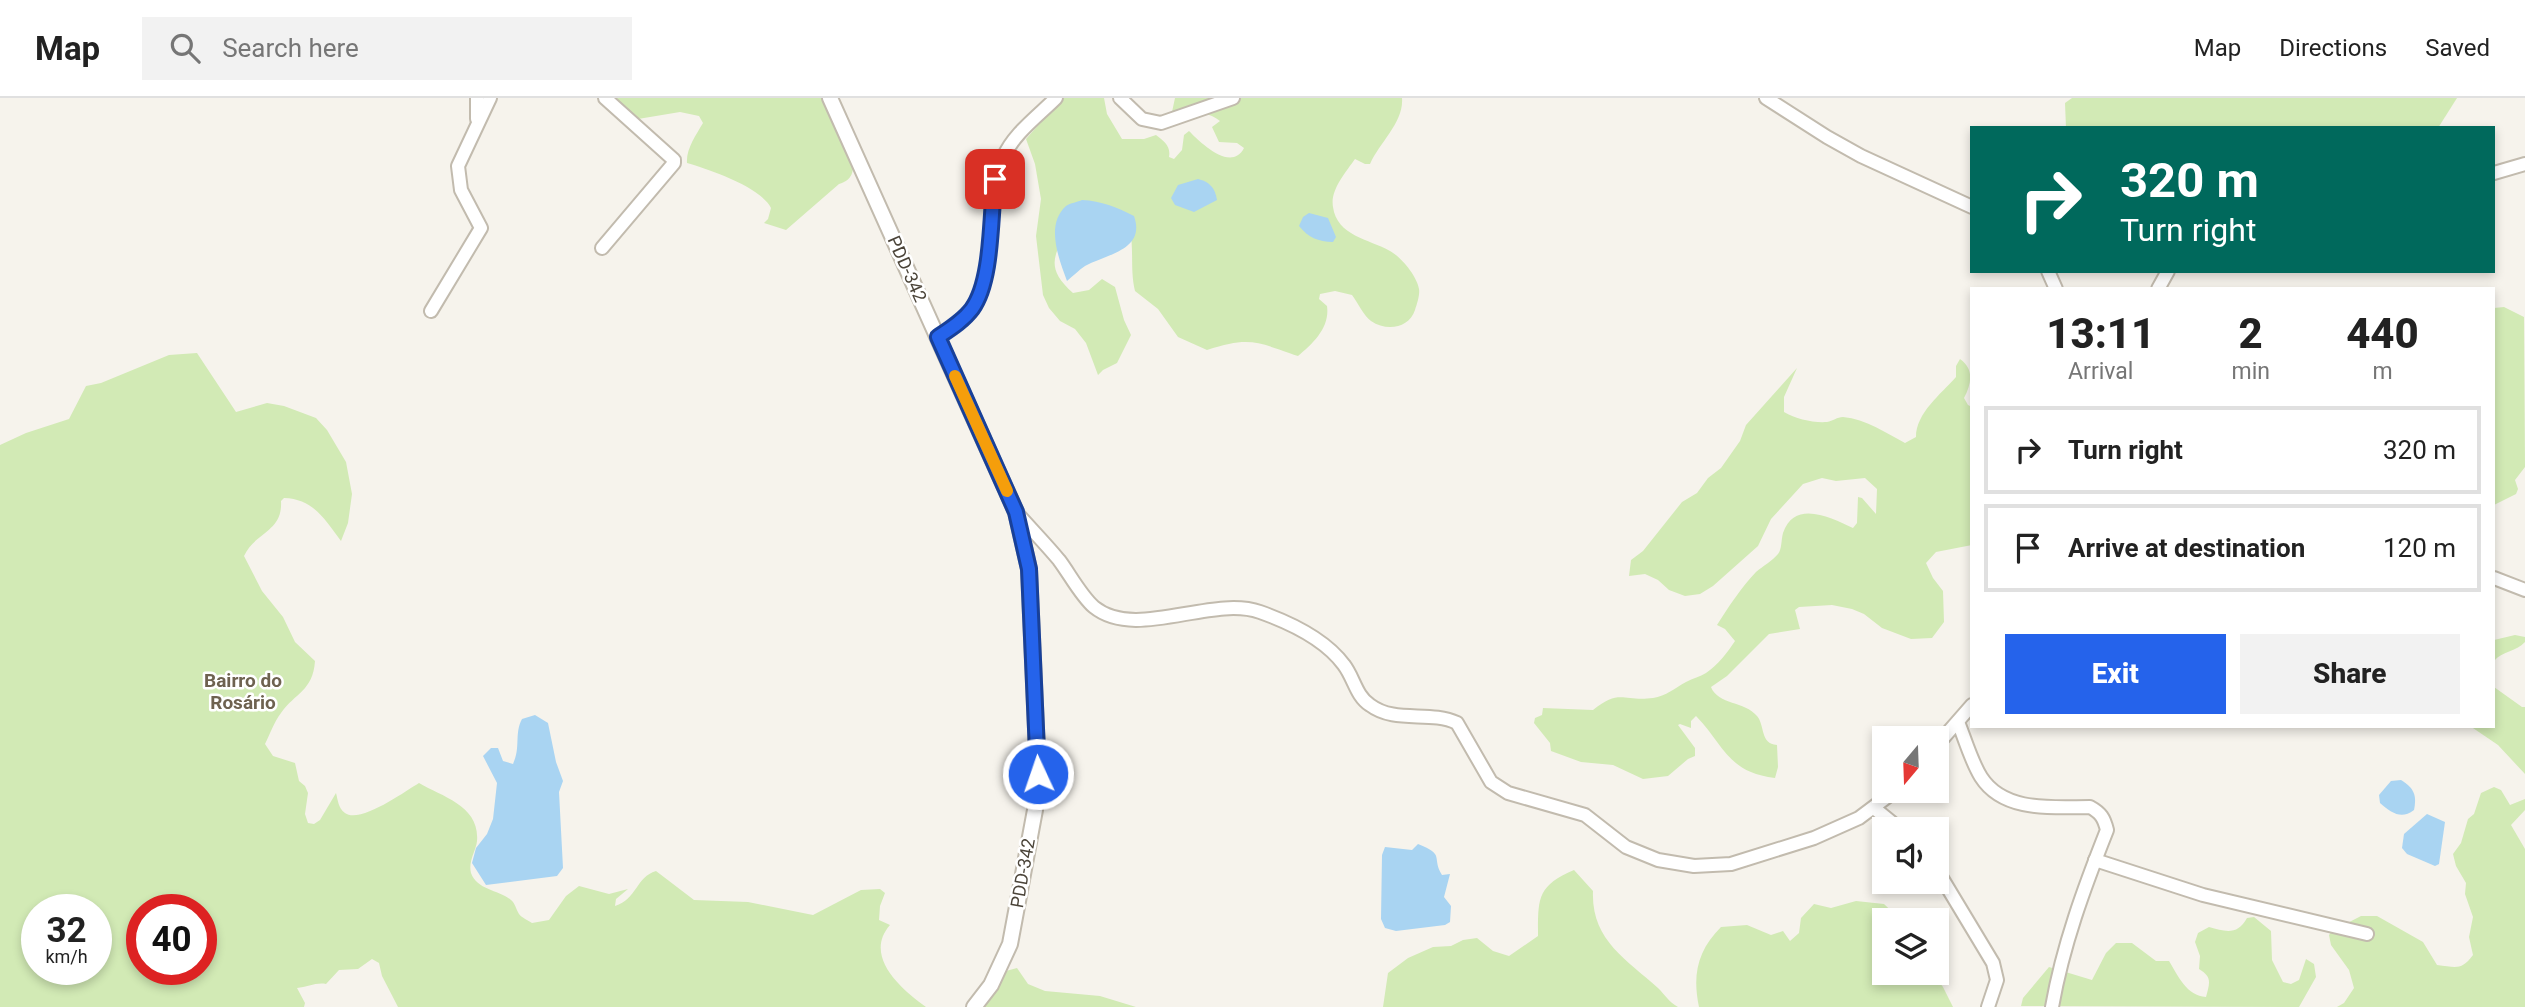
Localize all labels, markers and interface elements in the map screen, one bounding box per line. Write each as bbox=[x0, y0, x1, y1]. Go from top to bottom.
search box bbox=[142, 17, 632, 80]
text: Map bbox=[35, 29, 100, 68]
icon: search bbox=[166, 29, 204, 67]
text: Search here bbox=[222, 33, 359, 63]
text: Map bbox=[2194, 34, 2241, 62]
text: Directions bbox=[2279, 34, 2387, 62]
text: Saved bbox=[2425, 34, 2490, 62]
pin bbox=[965, 149, 1025, 209]
text: 320 m bbox=[2120, 152, 2259, 209]
icon: right bbox=[2005, 154, 2096, 245]
icon: arrive bbox=[976, 160, 1014, 198]
text: Turn right bbox=[2120, 211, 2256, 249]
street label: PDD-342 bbox=[884, 232, 931, 305]
text: 13:11 bbox=[2046, 309, 2155, 358]
text: 2 bbox=[2239, 309, 2263, 358]
text: 440 bbox=[2346, 309, 2419, 358]
text: Arrival bbox=[2068, 358, 2133, 385]
text: min bbox=[2231, 358, 2270, 385]
text: m bbox=[2372, 358, 2393, 385]
icon: right bbox=[2009, 431, 2047, 469]
text: Turn right bbox=[2068, 435, 2183, 465]
text: 320 m bbox=[2383, 435, 2456, 465]
icon: arrive bbox=[2009, 529, 2047, 567]
text: Arrive at destination bbox=[2068, 533, 2305, 563]
text: 120 m bbox=[2383, 533, 2456, 563]
button: Exit bbox=[2005, 634, 2226, 714]
button: Share bbox=[2240, 634, 2460, 714]
district label: Bairro do Rosário bbox=[204, 669, 282, 714]
north arrow bbox=[1872, 726, 1950, 803]
map controls bbox=[1872, 726, 1949, 985]
position arrow bbox=[1001, 737, 1075, 811]
button: sound bbox=[1872, 817, 1949, 894]
street label: PDD-342 bbox=[1006, 836, 1039, 909]
speed limit sign: 40 bbox=[126, 894, 217, 985]
button: layers bbox=[1872, 908, 1949, 985]
text: 32 bbox=[46, 910, 87, 951]
text: km/h bbox=[45, 946, 88, 967]

